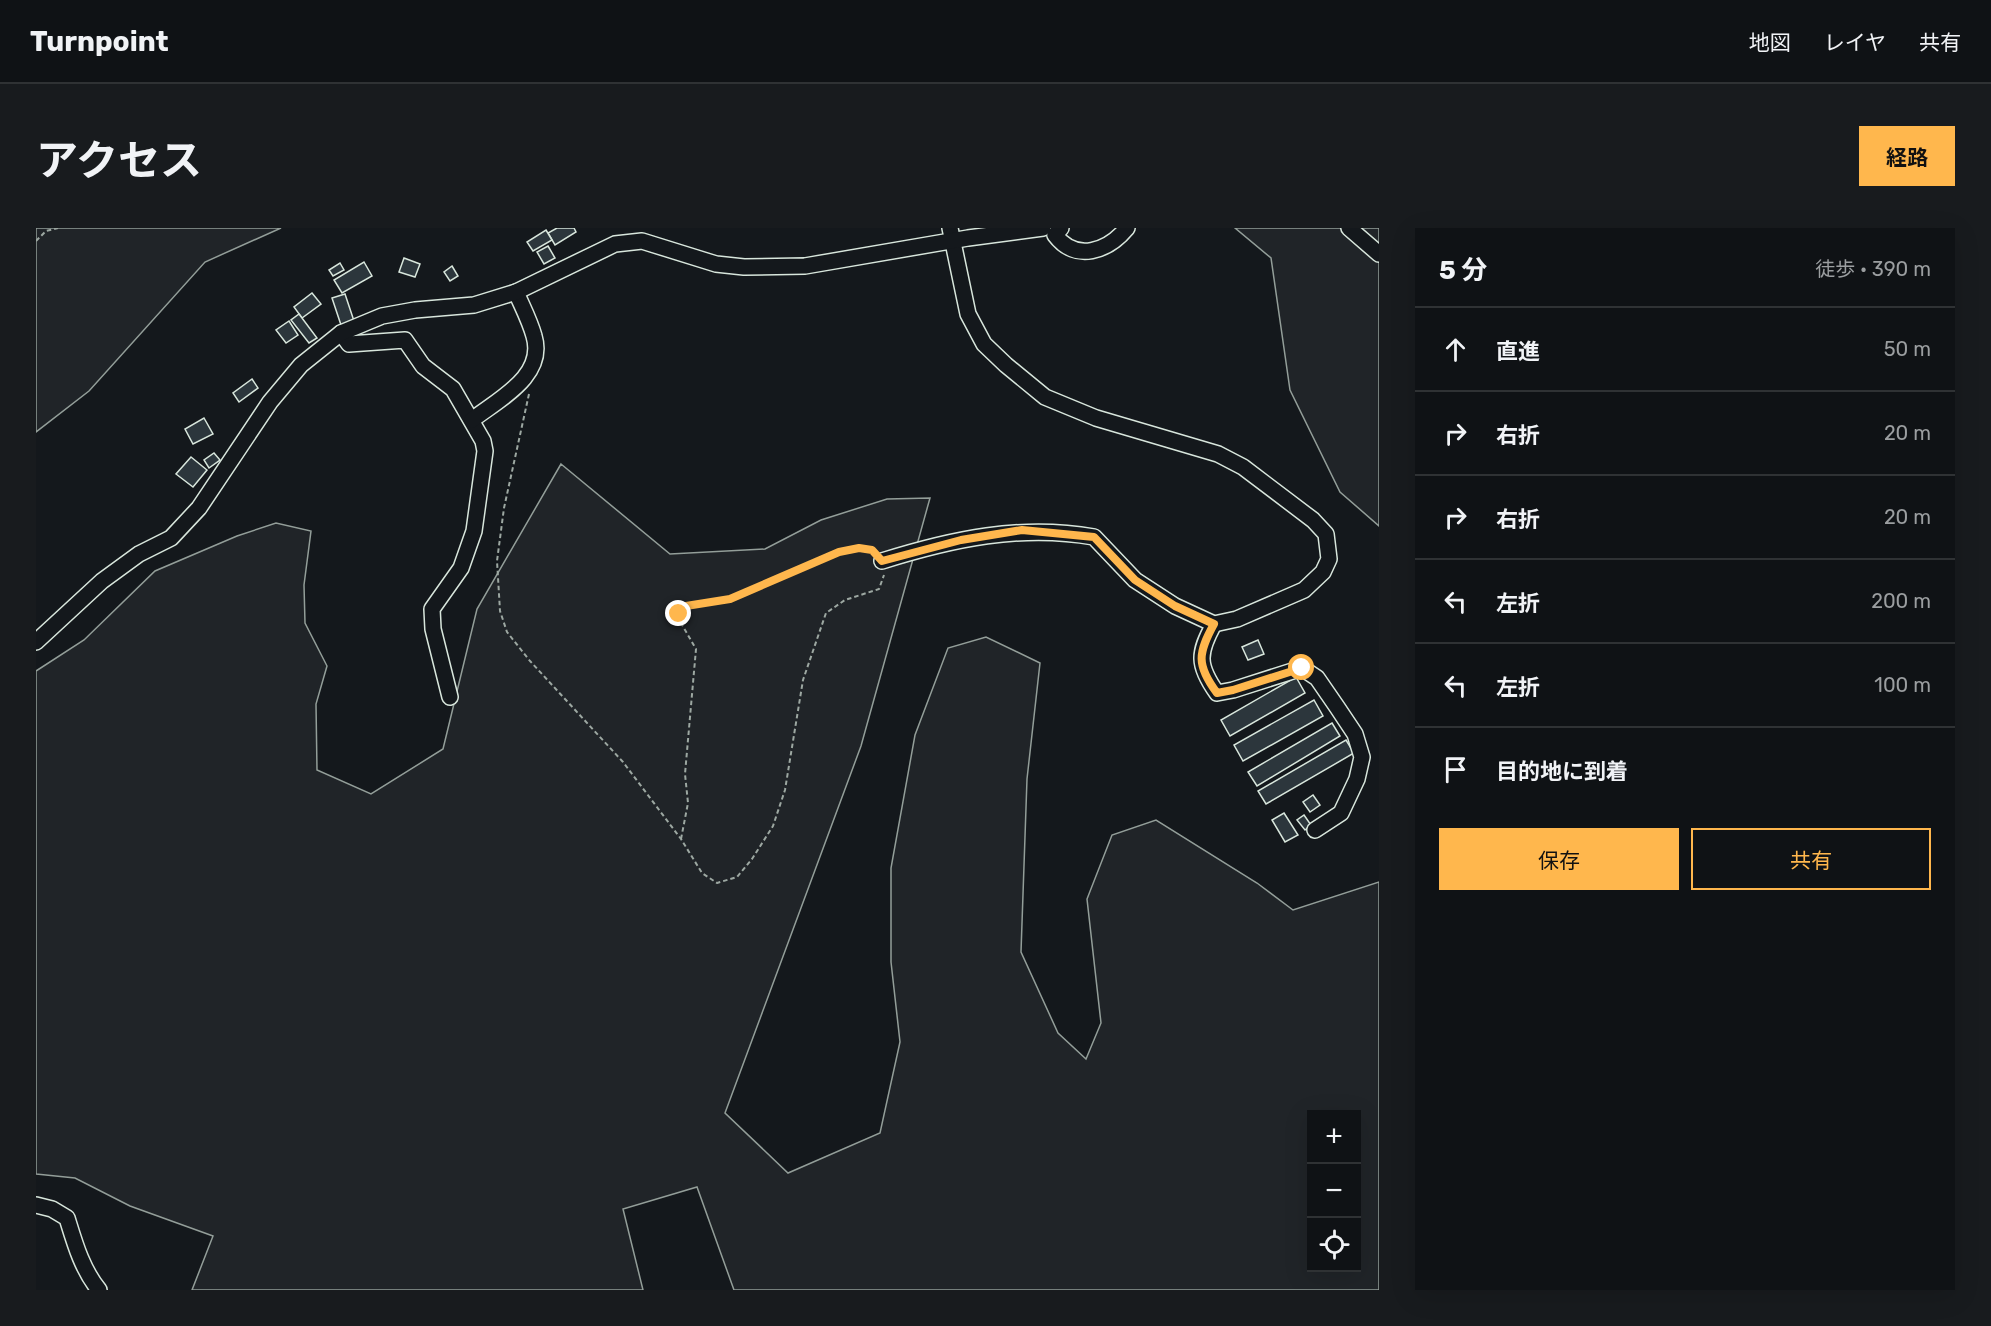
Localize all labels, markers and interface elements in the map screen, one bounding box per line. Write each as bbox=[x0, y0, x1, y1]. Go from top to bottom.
text: Turnpoint bbox=[30, 25, 169, 58]
text: 地図 bbox=[1749, 30, 1791, 55]
text: レイヤ bbox=[1824, 30, 1886, 55]
text: 共有 bbox=[1919, 30, 1961, 55]
button: 経路 bbox=[1859, 126, 1955, 186]
text: アクセス bbox=[36, 136, 202, 186]
text: 5 分 bbox=[1439, 255, 1487, 286]
text: 徒歩 · 390 m bbox=[1815, 257, 1931, 281]
icon: ahead bbox=[1439, 333, 1472, 366]
text: 50 m bbox=[1884, 337, 1931, 361]
text: 直進 bbox=[1496, 338, 1540, 365]
icon: right bbox=[1439, 417, 1472, 450]
text: 20 m bbox=[1884, 421, 1931, 445]
text: 右折 bbox=[1496, 422, 1540, 449]
icon: right bbox=[1439, 501, 1472, 534]
text: 20 m bbox=[1884, 505, 1931, 529]
text: 右折 bbox=[1496, 506, 1540, 533]
icon: left bbox=[1439, 585, 1472, 618]
text: 200 m bbox=[1871, 589, 1931, 613]
text: 左折 bbox=[1496, 590, 1540, 617]
route end bbox=[665, 600, 691, 626]
route start bbox=[1288, 654, 1314, 680]
icon: left bbox=[1439, 669, 1472, 702]
text: 100 m bbox=[1874, 673, 1931, 697]
text: 左折 bbox=[1496, 674, 1540, 701]
icon: arrive bbox=[1439, 753, 1472, 786]
text: 目的地に到着 bbox=[1496, 758, 1628, 785]
button: 保存 bbox=[1439, 828, 1679, 890]
button: 共有 bbox=[1691, 828, 1931, 890]
map controls bbox=[1307, 1110, 1361, 1272]
button: + bbox=[1307, 1110, 1361, 1164]
button: − bbox=[1307, 1164, 1361, 1218]
button: locate bbox=[1307, 1218, 1361, 1272]

